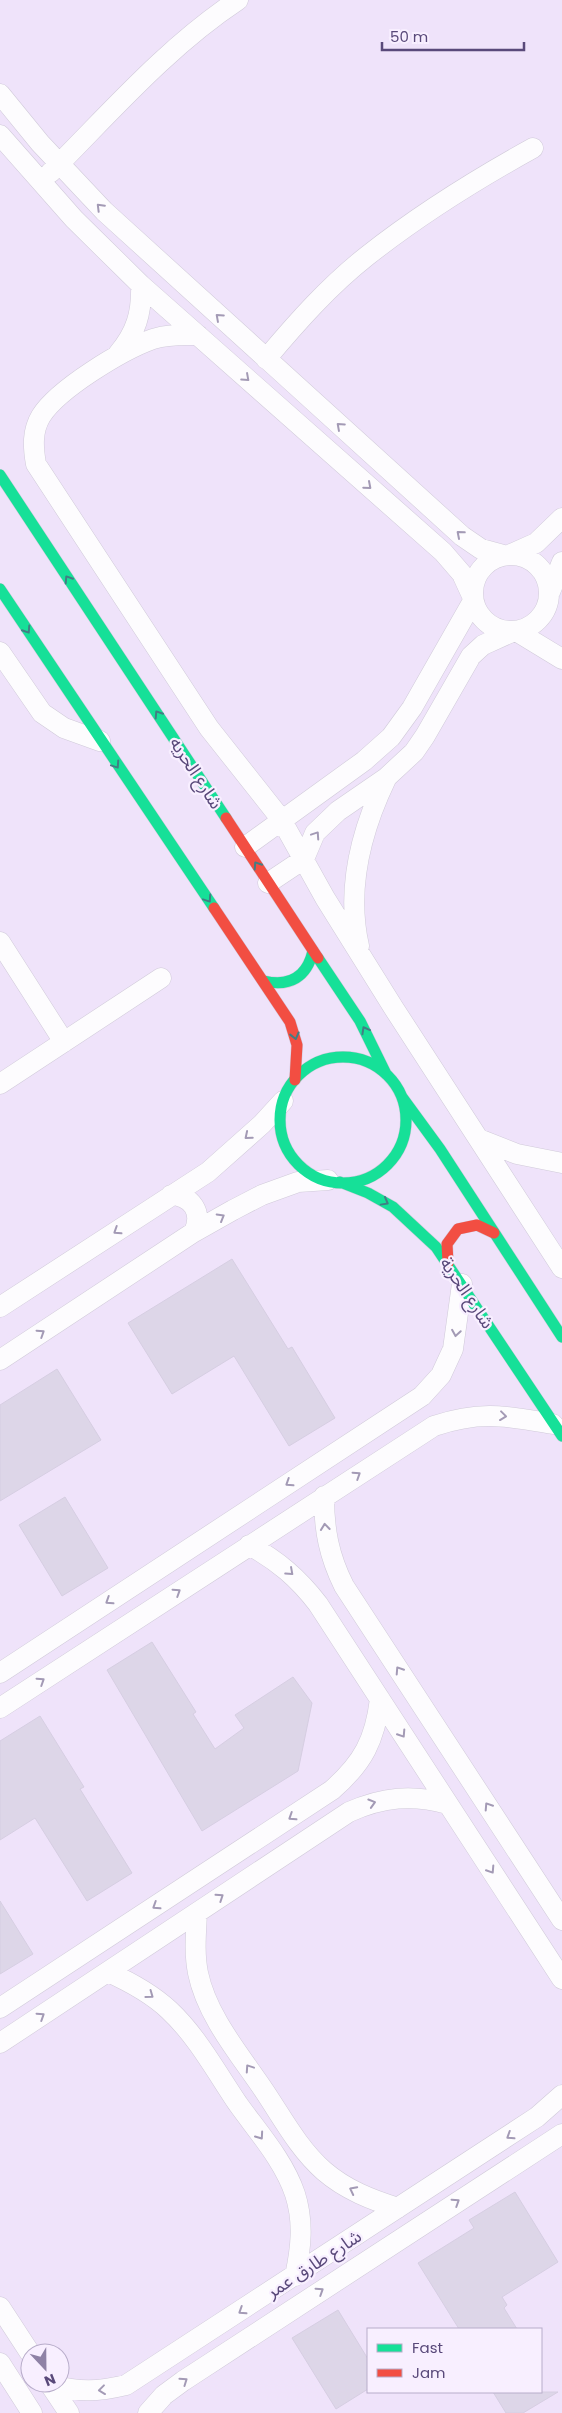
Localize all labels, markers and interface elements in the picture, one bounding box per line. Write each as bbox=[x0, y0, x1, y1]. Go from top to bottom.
scale bar bbox=[382, 20, 524, 52]
text: 50 m bbox=[390, 26, 428, 47]
one-way arrow bbox=[96, 203, 105, 212]
one-way arrow bbox=[215, 314, 224, 323]
one-way arrow bbox=[241, 372, 250, 381]
one-way arrow bbox=[336, 422, 345, 431]
one-way arrow bbox=[362, 480, 371, 488]
one-way arrow bbox=[457, 531, 466, 540]
one-way arrow bbox=[65, 575, 75, 584]
one-way arrow bbox=[21, 624, 30, 633]
one-way arrow bbox=[155, 711, 164, 720]
street label: شارع الحريه bbox=[162, 732, 229, 815]
one-way arrow bbox=[110, 759, 119, 769]
one-way arrow bbox=[310, 831, 319, 840]
one-way arrow bbox=[253, 861, 263, 870]
one-way arrow bbox=[202, 893, 211, 903]
one-way arrow bbox=[361, 1026, 371, 1035]
one-way arrow bbox=[289, 1031, 300, 1040]
one-way arrow bbox=[245, 1130, 254, 1139]
one-way arrow bbox=[379, 1196, 388, 1206]
one-way arrow bbox=[216, 1213, 225, 1223]
one-way arrow bbox=[113, 1224, 122, 1234]
street label: شارع الحرية bbox=[433, 1252, 500, 1334]
one-way arrow bbox=[451, 1328, 461, 1337]
one-way arrow bbox=[35, 1330, 44, 1339]
one-way arrow bbox=[500, 1410, 508, 1421]
one-way arrow bbox=[351, 1472, 360, 1481]
one-way arrow bbox=[286, 1477, 295, 1487]
one-way arrow bbox=[320, 1523, 331, 1531]
one-way arrow bbox=[284, 1566, 293, 1575]
one-way arrow bbox=[171, 1589, 180, 1599]
one-way arrow bbox=[106, 1595, 115, 1604]
one-way arrow bbox=[396, 1666, 405, 1676]
one-way arrow bbox=[35, 1678, 44, 1688]
one-way arrow bbox=[396, 1728, 405, 1738]
one-way arrow bbox=[368, 1798, 376, 1808]
one-way arrow bbox=[484, 1802, 494, 1811]
one-way arrow bbox=[289, 1810, 298, 1820]
one-way arrow bbox=[485, 1864, 494, 1874]
one-way arrow bbox=[214, 1894, 224, 1903]
one-way arrow bbox=[153, 1899, 162, 1909]
one-way arrow bbox=[145, 1989, 154, 1998]
one-way arrow bbox=[35, 2013, 44, 2022]
one-way arrow bbox=[246, 2065, 255, 2074]
one-way arrow bbox=[506, 2129, 515, 2139]
one-way arrow bbox=[254, 2131, 263, 2140]
one-way arrow bbox=[349, 2186, 358, 2196]
one-way arrow bbox=[450, 2199, 459, 2208]
street label: شارع طارق عمر bbox=[260, 2223, 367, 2306]
one-way arrow bbox=[314, 2288, 323, 2298]
one-way arrow bbox=[238, 2305, 248, 2314]
legend bbox=[367, 2328, 542, 2393]
text: Fast bbox=[412, 2337, 443, 2358]
north arrow bbox=[20, 2343, 70, 2393]
text: Jam bbox=[412, 2362, 446, 2383]
text: N bbox=[41, 2369, 58, 2391]
one-way arrow bbox=[178, 2378, 188, 2387]
one-way arrow bbox=[97, 2384, 105, 2395]

